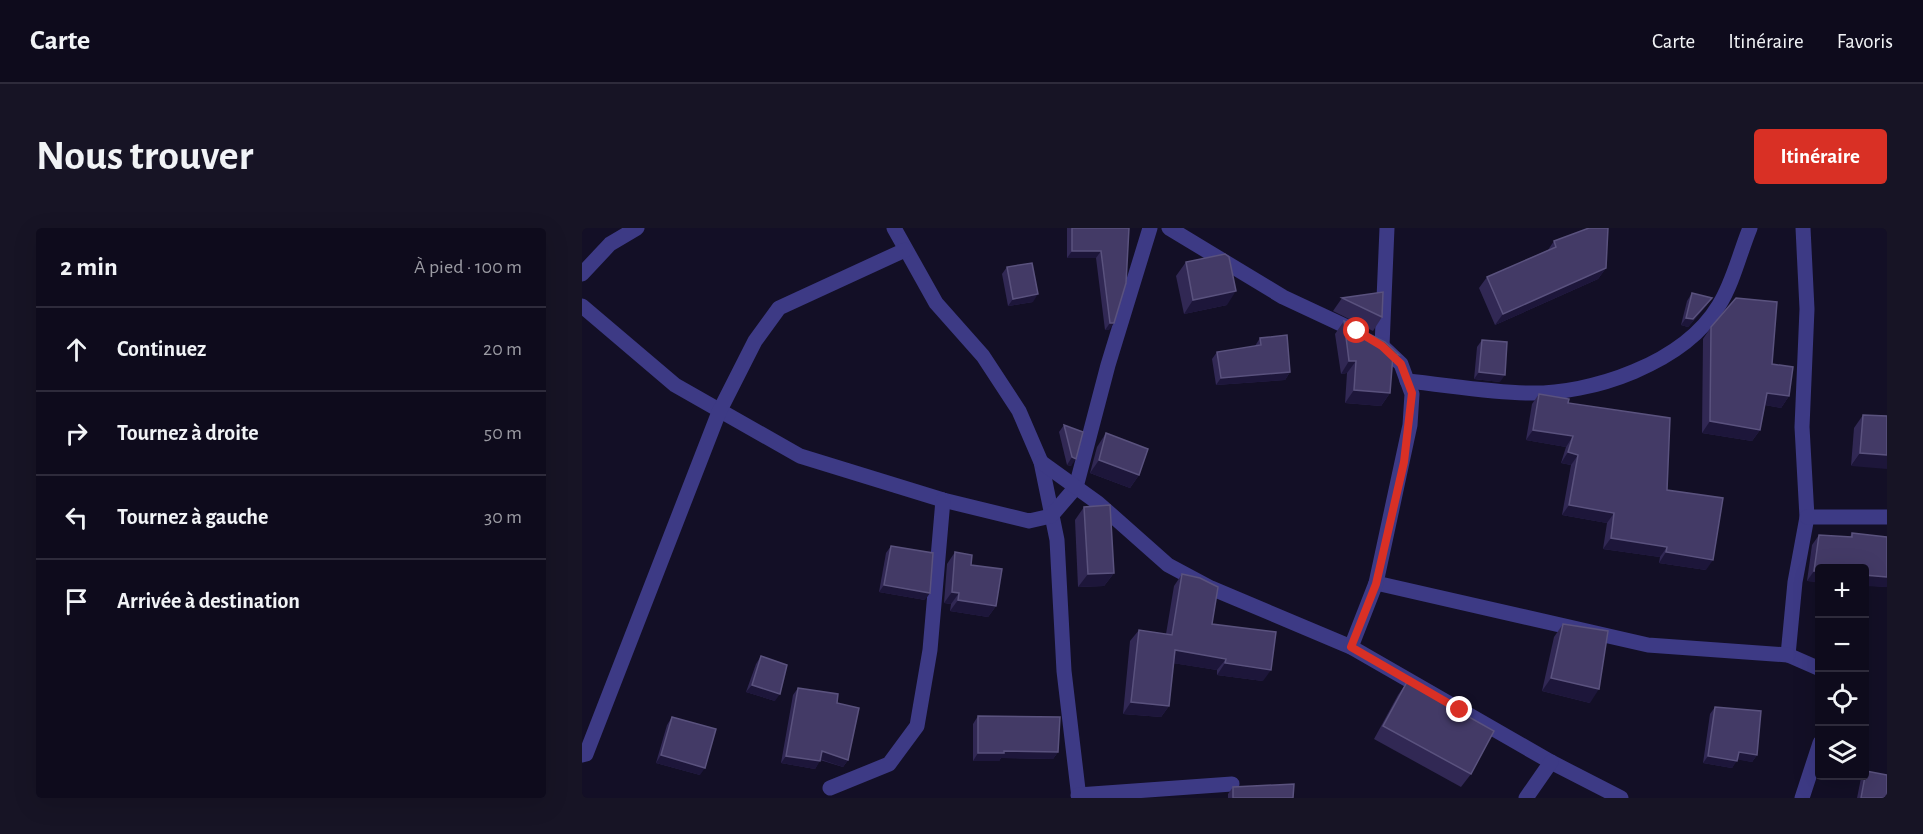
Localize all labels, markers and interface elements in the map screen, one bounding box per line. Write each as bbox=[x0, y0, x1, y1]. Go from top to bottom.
text: Carte bbox=[30, 27, 90, 55]
text: Carte bbox=[1652, 31, 1695, 52]
text: Itinéraire bbox=[1728, 31, 1804, 52]
text: Favoris bbox=[1837, 31, 1893, 52]
button: Itinéraire bbox=[1754, 129, 1887, 184]
text: Nous trouver bbox=[36, 135, 253, 177]
text: 2 min bbox=[60, 254, 118, 280]
text: À pied · 100 m bbox=[414, 257, 522, 277]
route start bbox=[1343, 317, 1369, 343]
icon: ahead bbox=[60, 333, 93, 366]
text: Continuez bbox=[117, 338, 206, 360]
text: 20 m bbox=[483, 339, 522, 359]
icon: right bbox=[60, 417, 93, 450]
text: Tournez à droite bbox=[117, 422, 259, 444]
text: 50 m bbox=[484, 423, 522, 443]
icon: left bbox=[60, 501, 93, 534]
text: Tournez à gauche bbox=[117, 506, 268, 528]
text: 30 m bbox=[484, 507, 522, 527]
map controls bbox=[1815, 564, 1869, 780]
button: + bbox=[1815, 564, 1869, 618]
icon: arrive bbox=[60, 585, 93, 618]
text: Arrivée à destination bbox=[117, 590, 300, 612]
button: − bbox=[1815, 618, 1869, 672]
button: locate bbox=[1815, 672, 1869, 726]
route end bbox=[1446, 696, 1472, 722]
button: layers bbox=[1815, 726, 1869, 780]

